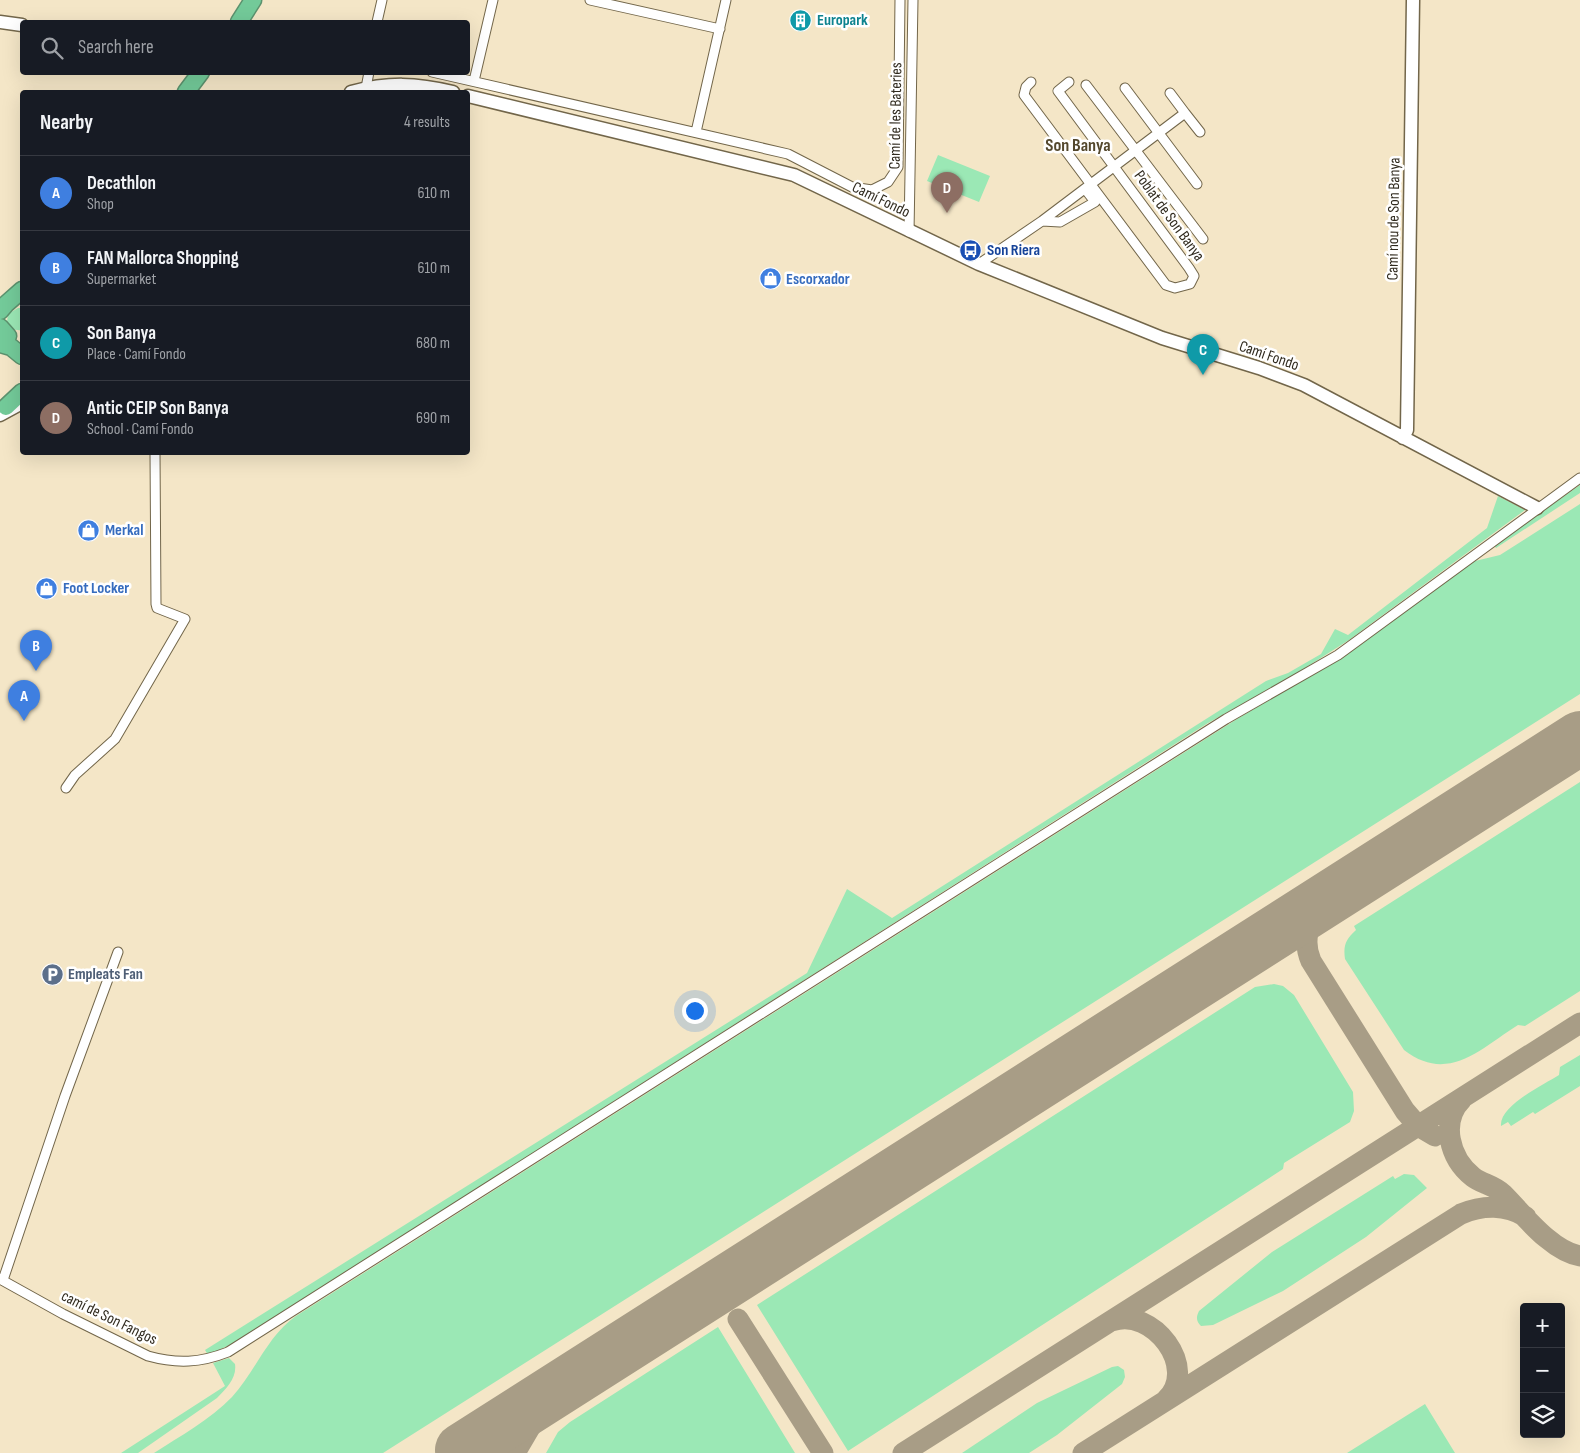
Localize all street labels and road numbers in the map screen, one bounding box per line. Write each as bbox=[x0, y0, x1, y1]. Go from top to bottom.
street label: Camí de les Bateries bbox=[886, 62, 906, 170]
street label: Camí nou de Son Banya bbox=[1383, 157, 1405, 281]
street label: Poblat de Son Banya bbox=[1130, 167, 1208, 265]
street label: Camí Fondo bbox=[849, 178, 913, 222]
street label: Camí Fondo bbox=[1237, 337, 1301, 375]
street label: camí de Son Fangos bbox=[58, 1287, 160, 1349]

